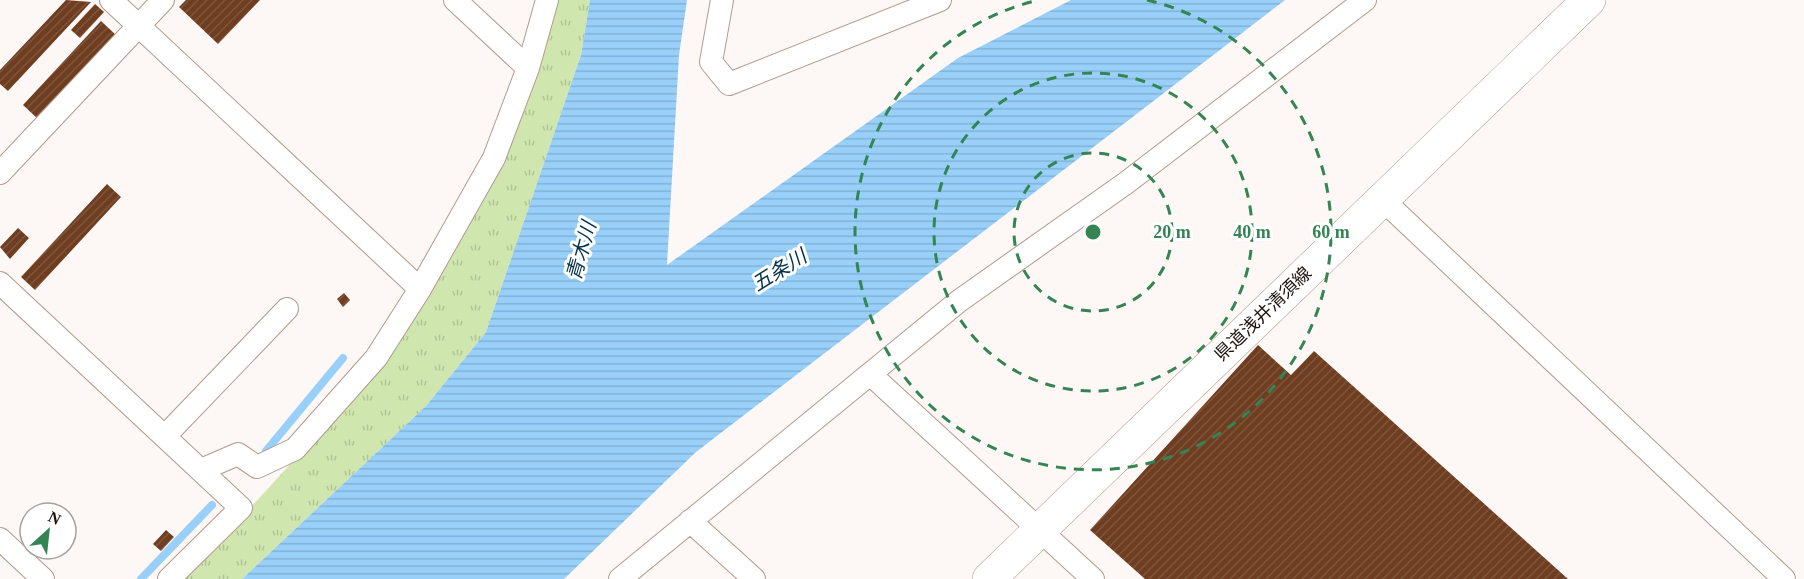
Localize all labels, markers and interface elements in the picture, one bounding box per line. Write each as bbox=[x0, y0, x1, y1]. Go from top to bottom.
water label: 青木川 bbox=[562, 217, 600, 283]
centre of rings bbox=[1083, 222, 1103, 242]
text: 20 m bbox=[1153, 222, 1191, 242]
text: 40 m bbox=[1233, 222, 1271, 242]
text: 60 m bbox=[1312, 222, 1350, 242]
water label: 五条川 bbox=[748, 244, 812, 295]
street label: 県道浅井清須線 bbox=[1211, 263, 1315, 365]
north arrow bbox=[18, 501, 78, 561]
text: N bbox=[46, 508, 64, 528]

